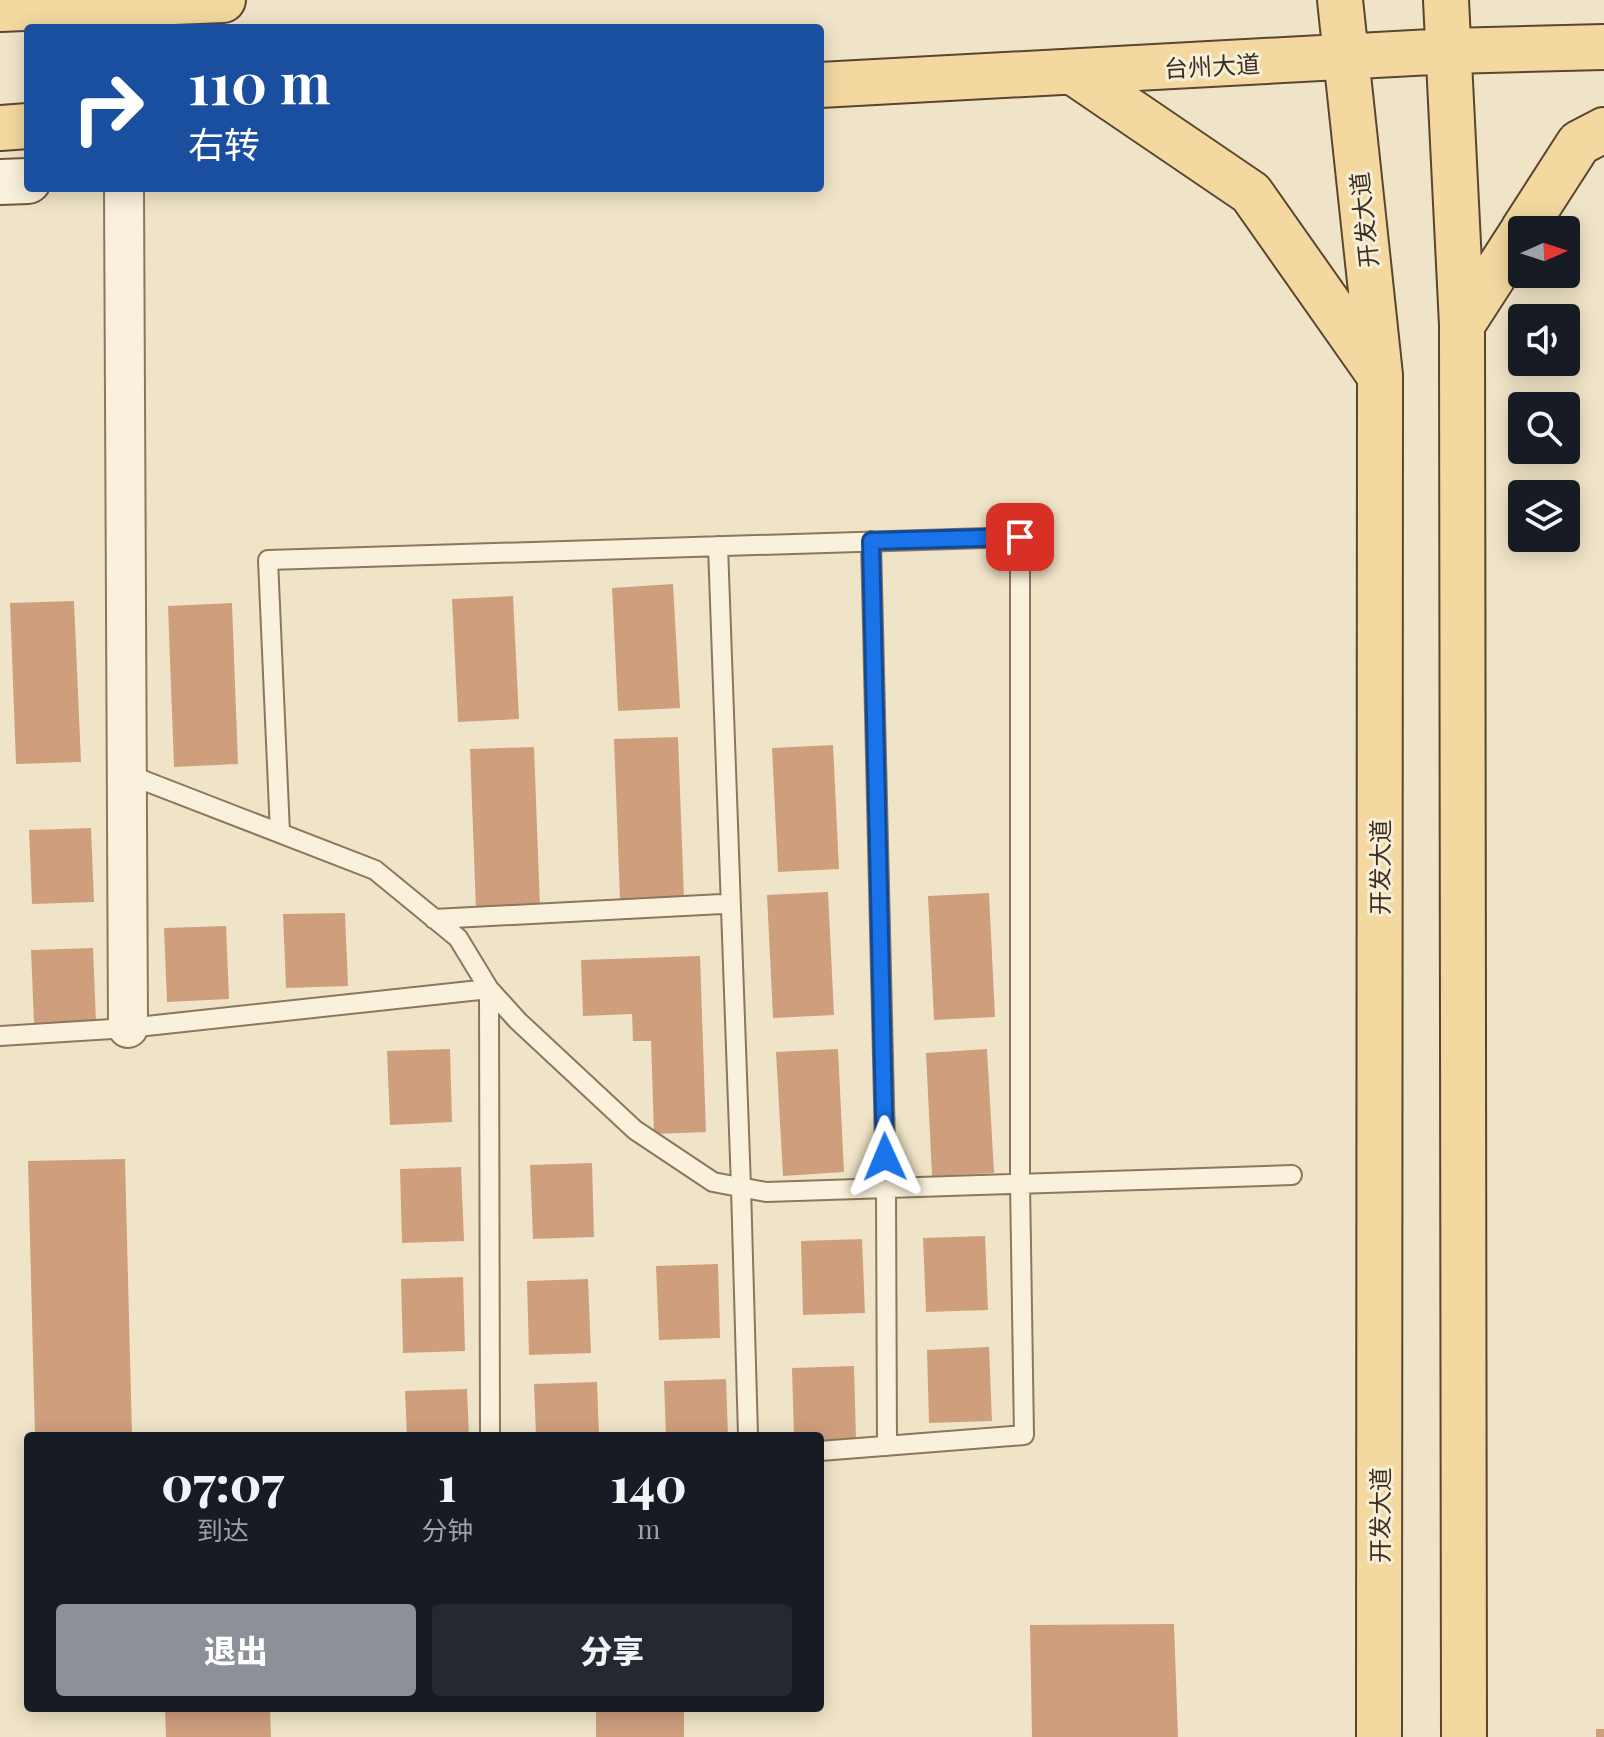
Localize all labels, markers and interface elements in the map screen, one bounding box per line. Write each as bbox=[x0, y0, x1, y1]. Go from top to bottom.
text: 110 m bbox=[188, 44, 331, 119]
street label: 台州大道 bbox=[1163, 47, 1261, 83]
icon: right bbox=[56, 56, 160, 160]
text: 右转 bbox=[188, 119, 260, 167]
street label: 开发大道 bbox=[1342, 171, 1384, 269]
north arrow bbox=[1508, 216, 1580, 288]
map controls bbox=[1508, 216, 1580, 552]
button: sound bbox=[1508, 304, 1580, 376]
button: search bbox=[1508, 392, 1580, 464]
button: layers bbox=[1508, 480, 1580, 552]
pin bbox=[986, 503, 1054, 571]
icon: arrive bbox=[998, 515, 1042, 559]
street label: 开发大道 bbox=[1363, 819, 1395, 915]
position arrow bbox=[843, 1115, 927, 1199]
text: 07:07 bbox=[161, 1450, 284, 1514]
text: 1 bbox=[438, 1450, 457, 1514]
text: 140 bbox=[611, 1451, 687, 1515]
street label: 开发大道 bbox=[1363, 1467, 1395, 1563]
text: m bbox=[637, 1511, 660, 1546]
text: 到达 bbox=[197, 1512, 249, 1547]
text: 分钟 bbox=[421, 1512, 473, 1547]
button: 退出 bbox=[56, 1604, 416, 1696]
button: 分享 bbox=[432, 1604, 792, 1696]

